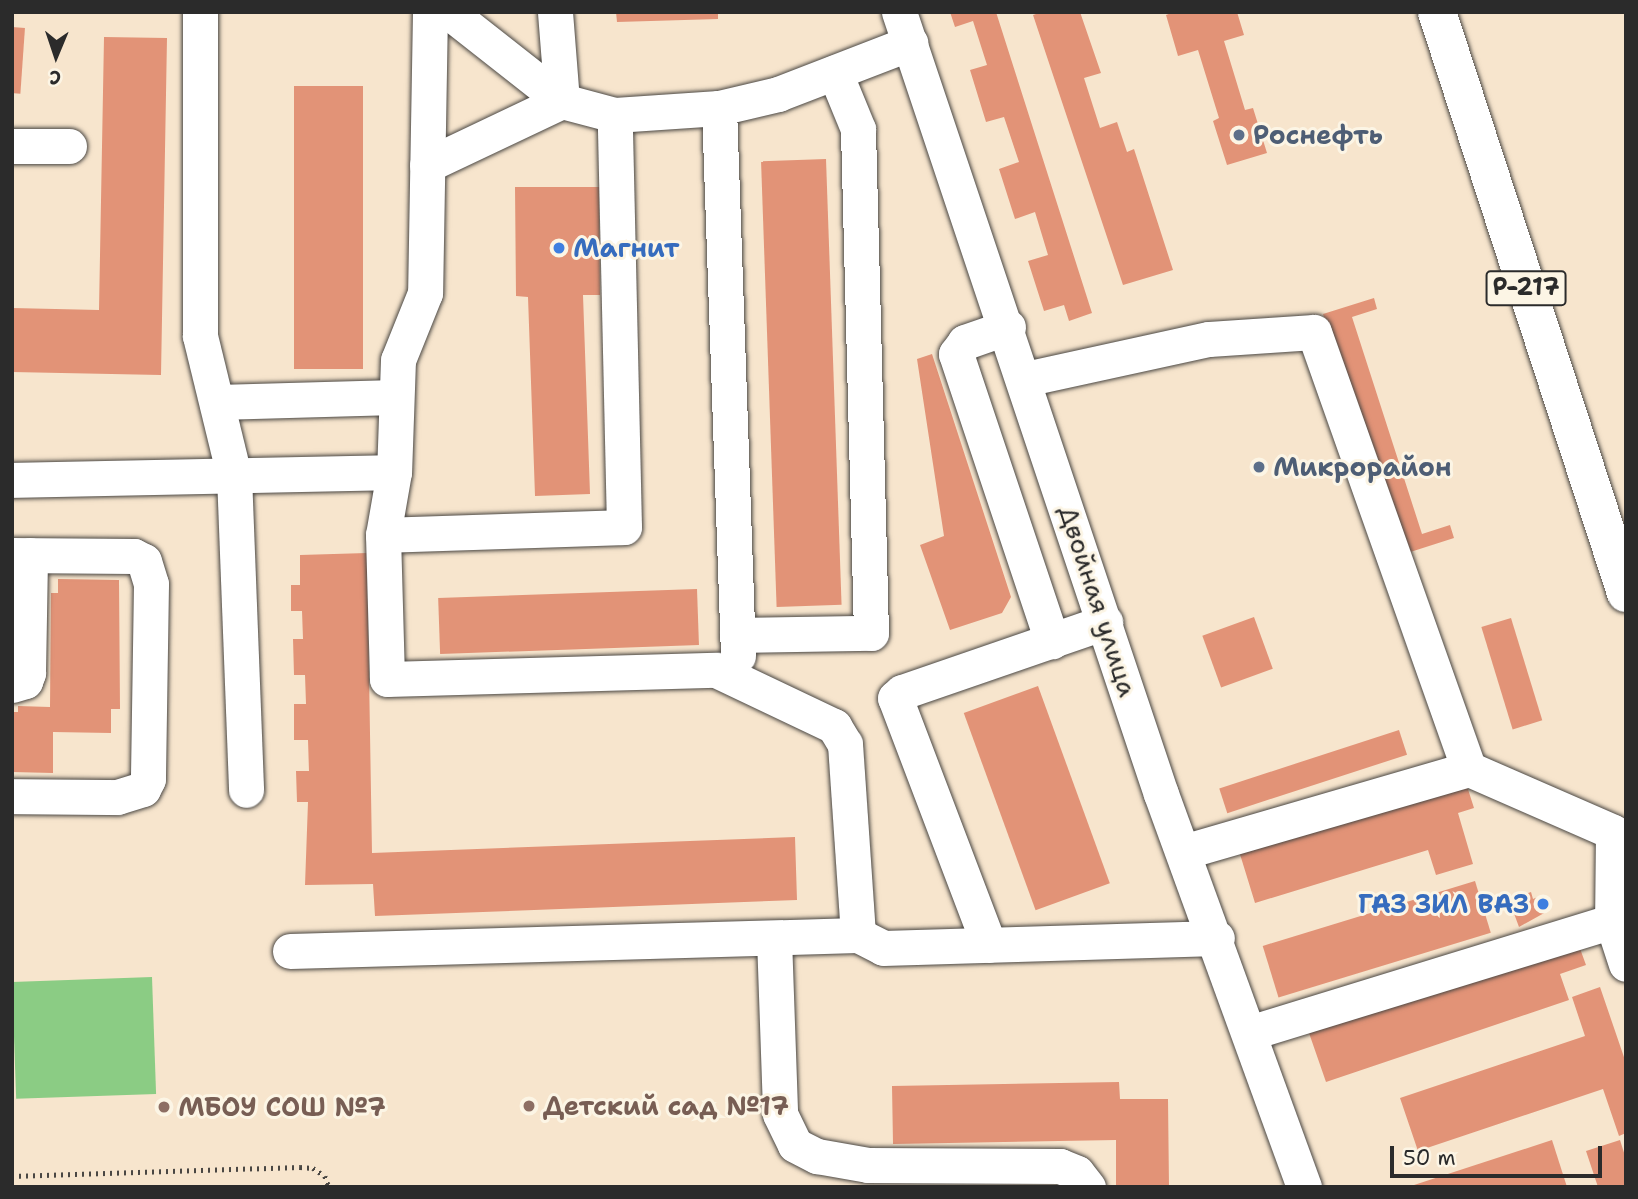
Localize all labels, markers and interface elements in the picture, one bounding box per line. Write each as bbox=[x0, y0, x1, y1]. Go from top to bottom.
north arrow bbox=[21, 21, 91, 91]
text: С bbox=[49, 65, 62, 90]
place label: Роснефть bbox=[1253, 119, 1383, 151]
marker: Роснефть bbox=[1231, 127, 1247, 143]
place label: Магнит bbox=[573, 232, 679, 264]
marker: Магнит bbox=[551, 240, 567, 256]
road number: Р-217 bbox=[1484, 268, 1568, 309]
place label: Микрорайон bbox=[1273, 451, 1452, 483]
marker: Микрорайон bbox=[1251, 459, 1267, 475]
street label: Двойная улица bbox=[1052, 502, 1144, 700]
place label: ГАЗ ЗИЛ ВАЗ bbox=[1358, 888, 1529, 920]
marker: ГАЗ ЗИЛ ВАЗ bbox=[1535, 896, 1551, 912]
place label: Детский сад №17 bbox=[543, 1090, 789, 1122]
place label: МБОУ СОШ №7 bbox=[178, 1091, 386, 1123]
marker: Детский сад №17 bbox=[521, 1098, 537, 1114]
marker: МБОУ СОШ №7 bbox=[156, 1099, 172, 1115]
scale bar bbox=[1393, 1132, 1605, 1176]
text: 50 m bbox=[1403, 1144, 1456, 1172]

